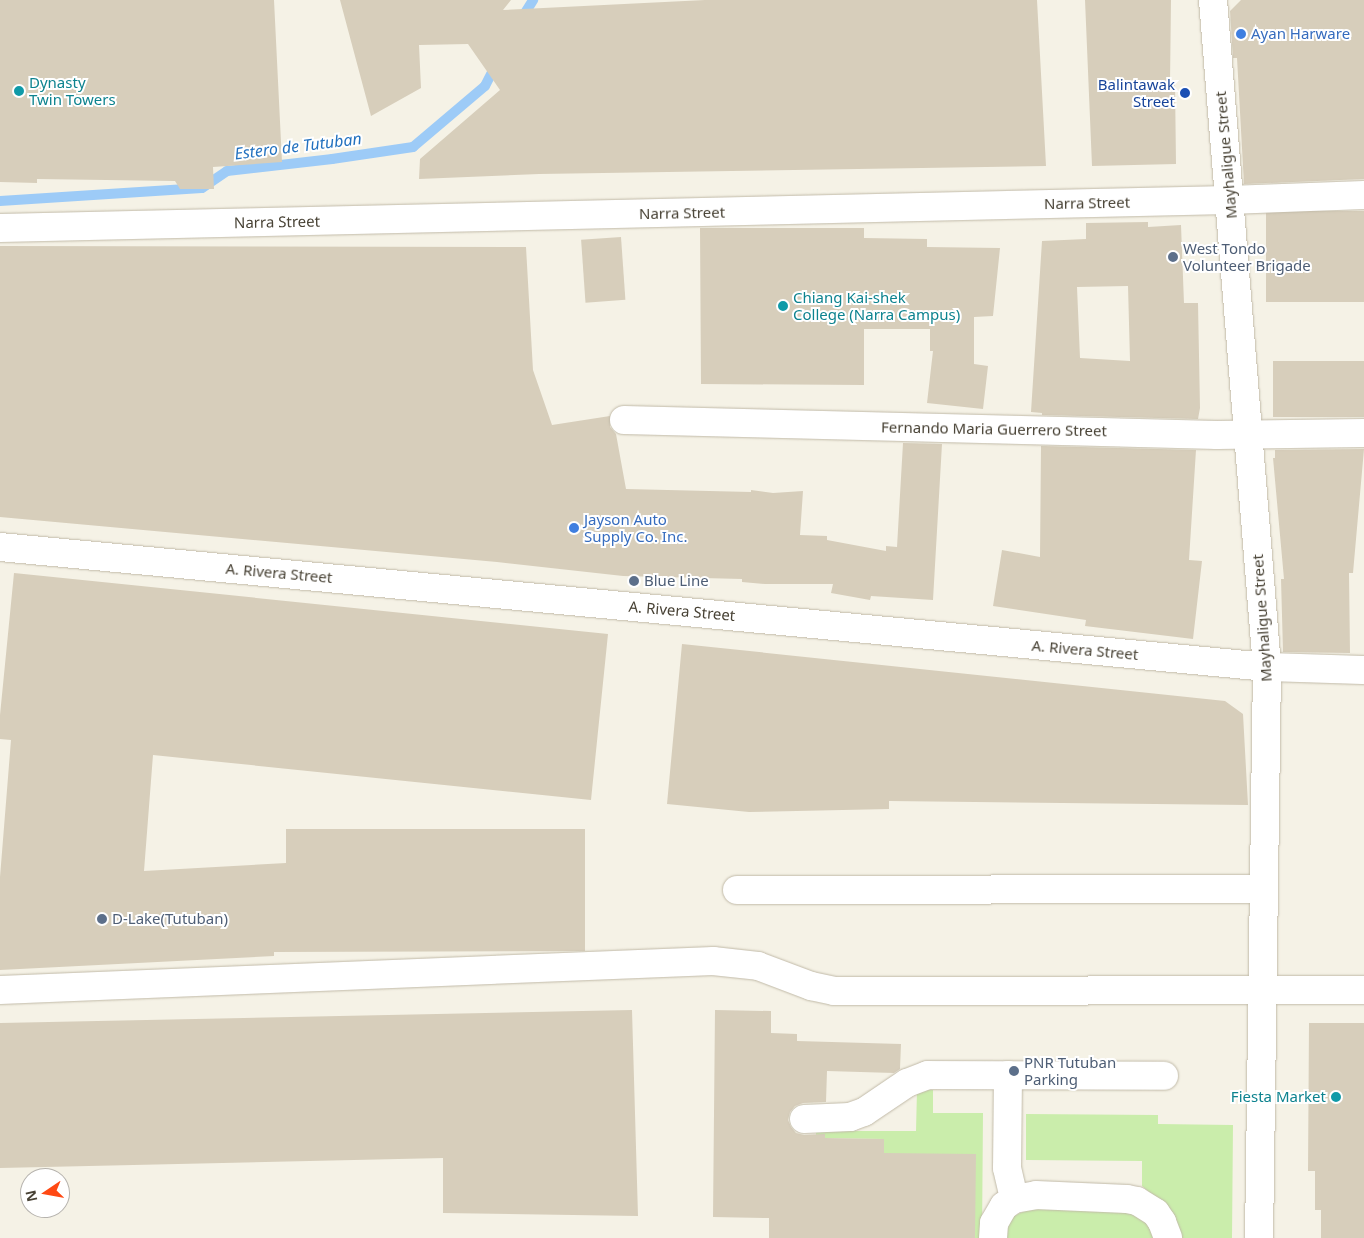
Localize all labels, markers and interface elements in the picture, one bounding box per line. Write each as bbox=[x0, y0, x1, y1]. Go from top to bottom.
place label: Ayan Harware bbox=[1251, 25, 1350, 43]
marker: Ayan Harware bbox=[1235, 28, 1247, 40]
place label: Dynasty Twin Towers bbox=[29, 73, 116, 108]
place label: Balintawak Street bbox=[1098, 75, 1175, 110]
marker: Dynasty Twin Towers bbox=[13, 85, 25, 97]
marker: Balintawak Street bbox=[1179, 87, 1191, 99]
street label: Mayhaligue Street bbox=[1211, 91, 1241, 219]
water label: Estero de Tutuban bbox=[233, 129, 363, 163]
street label: Narra Street bbox=[1044, 193, 1130, 213]
street label: Narra Street bbox=[639, 203, 725, 223]
street label: Narra Street bbox=[234, 212, 320, 232]
place label: West Tondo Volunteer Brigade bbox=[1183, 239, 1311, 274]
marker: West Tondo Volunteer Brigade bbox=[1167, 251, 1179, 263]
place label: Chiang Kai-shek College (Narra Campus) bbox=[793, 288, 960, 323]
marker: Chiang Kai-shek College (Narra Campus) bbox=[777, 300, 789, 312]
street label: Fernando Maria Guerrero Street bbox=[881, 418, 1107, 440]
place label: Jayson Auto Supply Co. Inc. bbox=[584, 510, 687, 545]
marker: Jayson Auto Supply Co. Inc. bbox=[568, 522, 580, 534]
street label: Mayhaligue Street bbox=[1249, 554, 1275, 682]
street label: A. Rivera Street bbox=[225, 559, 333, 587]
place label: Blue Line bbox=[644, 572, 709, 590]
marker: Blue Line bbox=[628, 575, 640, 587]
street label: A. Rivera Street bbox=[628, 597, 736, 625]
street label: A. Rivera Street bbox=[1031, 636, 1139, 664]
place label: D-Lake(Tutuban) bbox=[112, 910, 228, 928]
marker: D-Lake(Tutuban) bbox=[96, 913, 108, 925]
place label: PNR Tutuban Parking bbox=[1024, 1053, 1116, 1088]
marker: PNR Tutuban Parking bbox=[1008, 1065, 1020, 1077]
place label: Fiesta Market bbox=[1231, 1088, 1326, 1106]
marker: Fiesta Market bbox=[1330, 1091, 1342, 1103]
north arrow bbox=[20, 1168, 70, 1218]
text: N bbox=[20, 1188, 41, 1204]

